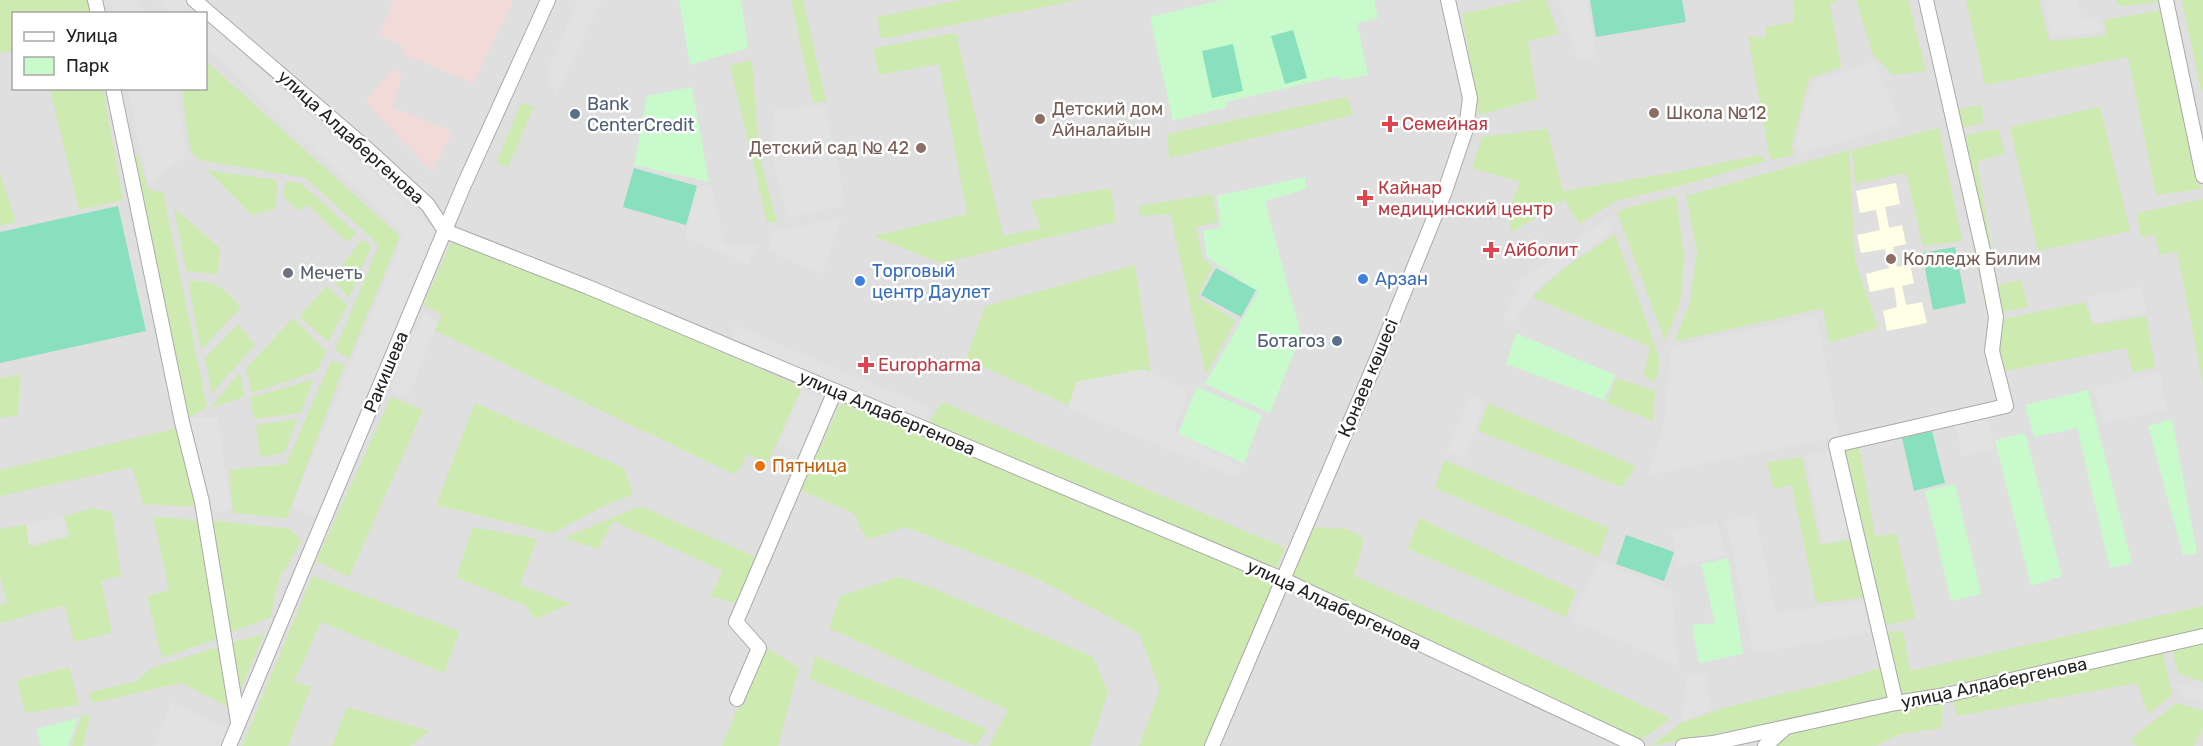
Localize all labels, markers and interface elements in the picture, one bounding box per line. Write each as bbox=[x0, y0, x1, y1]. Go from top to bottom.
legend bbox=[12, 12, 207, 90]
text: Улица bbox=[66, 25, 118, 47]
text: Парк bbox=[66, 55, 110, 77]
street label: улица Алдабергенова bbox=[273, 65, 429, 209]
place label: Bank CenterCredit bbox=[587, 93, 695, 136]
place label: Детский дом Айналайын bbox=[1052, 98, 1163, 141]
place label: Школа №12 bbox=[1666, 102, 1767, 124]
marker: Школа №12 bbox=[1647, 106, 1661, 120]
marker: Bank CenterCredit bbox=[568, 107, 582, 121]
marker: Детский дом Айналайын bbox=[1033, 112, 1047, 126]
place label: Семейная bbox=[1402, 113, 1488, 135]
marker: Семейная bbox=[1383, 117, 1397, 131]
place label: Детский сад № 42 bbox=[749, 137, 909, 159]
marker: Детский сад № 42 bbox=[914, 141, 928, 155]
place label: Кайнар медицинский центр bbox=[1378, 177, 1553, 220]
marker: Кайнар медицинский центр bbox=[1356, 189, 1374, 207]
place label: Айболит bbox=[1504, 239, 1578, 261]
marker: Айболит bbox=[1482, 241, 1500, 259]
place label: Колледж Билим bbox=[1903, 248, 2041, 270]
marker: Колледж Билим bbox=[1884, 252, 1898, 266]
place label: Торговый центр Даулет bbox=[872, 260, 990, 303]
place label: Мечеть bbox=[300, 262, 363, 284]
marker: Мечеть bbox=[281, 266, 295, 280]
place label: Арзан bbox=[1375, 268, 1428, 290]
marker: Арзан bbox=[1356, 272, 1370, 286]
marker: Торговый центр Даулет bbox=[853, 274, 867, 288]
street label: Қонаев көшесі bbox=[1333, 316, 1403, 440]
street label: Ракишева bbox=[359, 328, 413, 416]
place label: Ботагоз bbox=[1257, 330, 1325, 352]
marker: Ботагоз bbox=[1330, 334, 1344, 348]
place label: Europharma bbox=[878, 354, 981, 376]
marker: Europharma bbox=[859, 358, 873, 372]
street label: улица Алдабергенова bbox=[795, 366, 979, 460]
place label: Пятница bbox=[772, 455, 847, 477]
marker: Пятница bbox=[753, 459, 767, 473]
street label: улица Алдабергенова bbox=[1243, 555, 1425, 655]
street label: улица Алдабергенова bbox=[1899, 653, 2089, 713]

